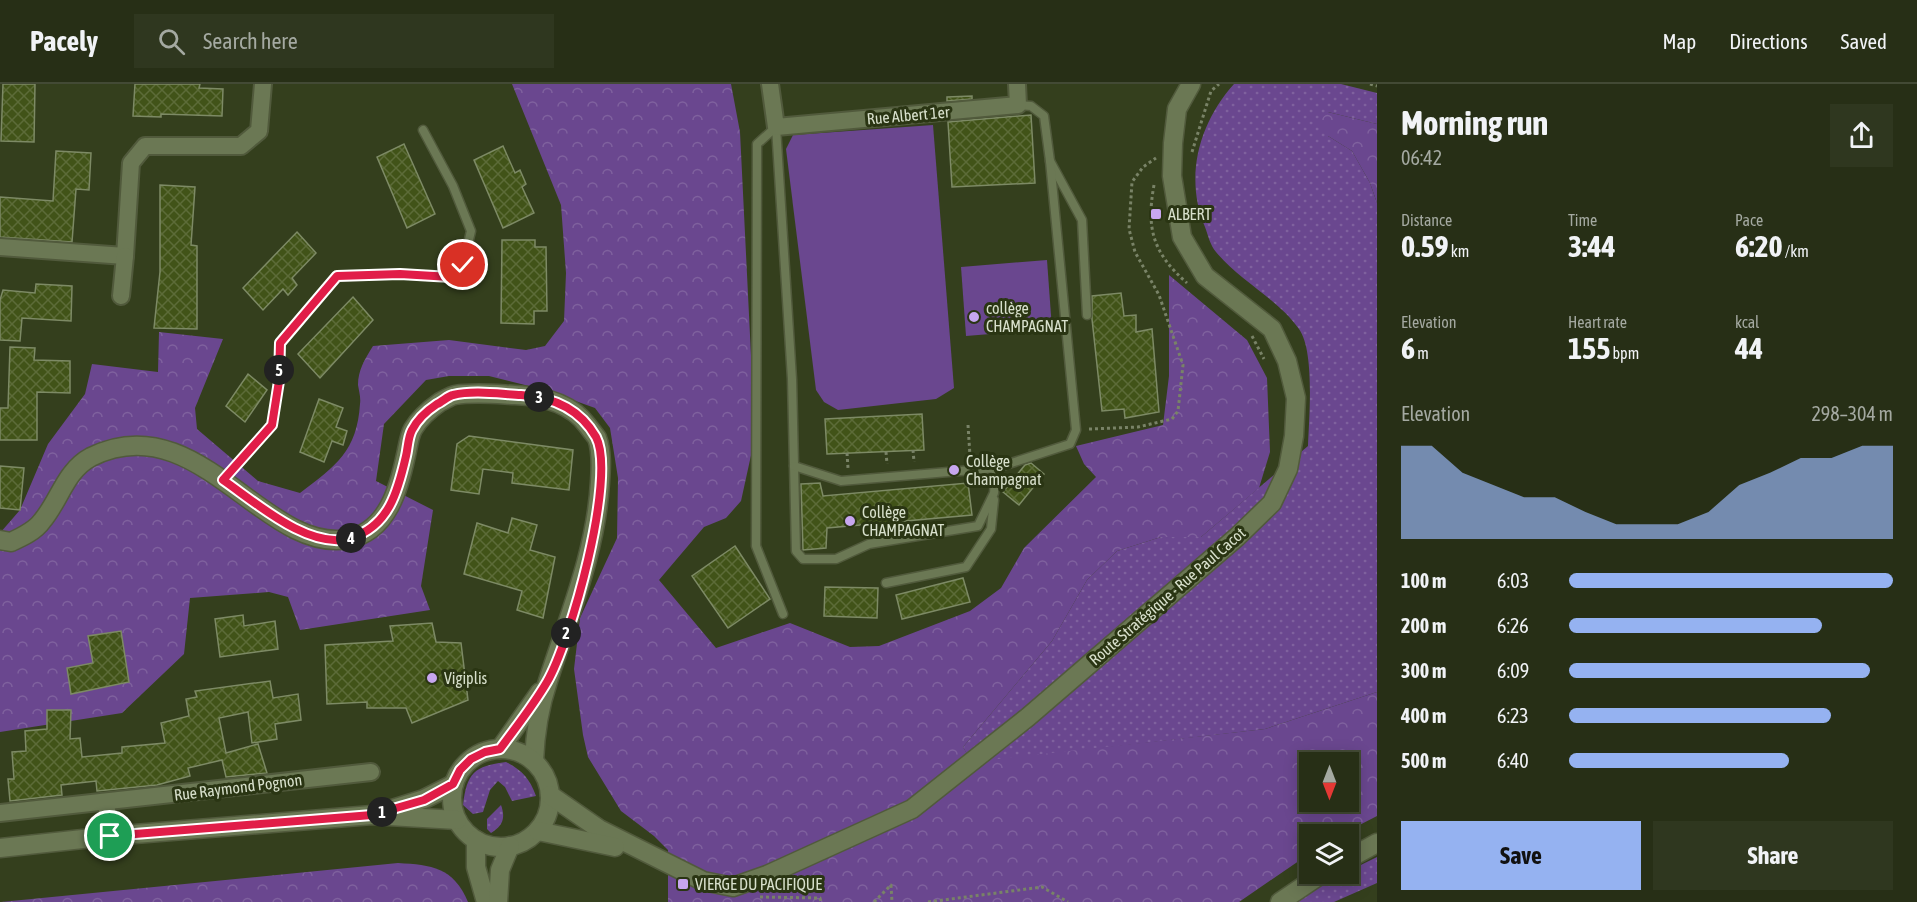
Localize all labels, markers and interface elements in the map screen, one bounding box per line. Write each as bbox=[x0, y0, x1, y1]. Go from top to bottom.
search box bbox=[134, 14, 554, 68]
text: Pacely bbox=[30, 25, 98, 57]
icon: search bbox=[155, 25, 188, 58]
text: Search here bbox=[203, 28, 298, 54]
text: Map bbox=[1662, 29, 1696, 53]
text: Directions bbox=[1729, 29, 1808, 53]
text: Saved bbox=[1841, 29, 1887, 53]
street label: Rue Albert 1er bbox=[866, 102, 950, 128]
text: Morning run bbox=[1401, 104, 1548, 142]
button: share bbox=[1830, 104, 1893, 167]
text: 06:42 bbox=[1401, 146, 1442, 169]
place label: ALBERT bbox=[1168, 205, 1211, 223]
marker: ALBERT bbox=[1149, 207, 1163, 221]
text: Distance bbox=[1401, 211, 1452, 229]
text: Time bbox=[1568, 211, 1597, 229]
text: Pace bbox=[1735, 211, 1763, 229]
text: 0.59 bbox=[1401, 229, 1449, 263]
text: 3:44 bbox=[1568, 229, 1616, 263]
text: 6:20 bbox=[1735, 229, 1783, 263]
pin bbox=[437, 239, 488, 290]
text: km bbox=[1449, 242, 1469, 260]
text: /km bbox=[1783, 242, 1809, 260]
icon: check bbox=[446, 248, 479, 281]
place label: collège CHAMPAGNAT bbox=[986, 299, 1068, 335]
marker: collège CHAMPAGNAT bbox=[967, 310, 981, 324]
text: Elevation bbox=[1401, 313, 1456, 331]
text: Heart rate bbox=[1568, 313, 1627, 331]
text: kcal bbox=[1735, 313, 1759, 331]
text: 6 bbox=[1401, 331, 1415, 365]
text: 155 bbox=[1568, 331, 1610, 365]
text: 44 bbox=[1735, 331, 1763, 365]
text: m bbox=[1415, 344, 1429, 362]
text: bpm bbox=[1610, 344, 1639, 362]
pin: 5 bbox=[264, 355, 294, 385]
text: 5 bbox=[275, 361, 283, 379]
pin: 3 bbox=[524, 382, 554, 412]
text: 3 bbox=[535, 388, 543, 406]
text: Elevation bbox=[1401, 402, 1470, 425]
text: 298–304 m bbox=[1811, 402, 1893, 425]
place label: Collège Champagnat bbox=[966, 452, 1042, 489]
marker: Collège Champagnat bbox=[947, 463, 961, 477]
place label: Collège CHAMPAGNAT bbox=[862, 503, 944, 539]
marker: Collège CHAMPAGNAT bbox=[843, 514, 857, 528]
pin: 4 bbox=[336, 523, 366, 553]
street label: Route Stratégique - Rue Paul Cacot bbox=[1085, 523, 1250, 669]
text: 4 bbox=[347, 529, 355, 547]
text: 100 m bbox=[1401, 569, 1446, 592]
text: 6:03 bbox=[1497, 569, 1529, 592]
text: 200 m bbox=[1401, 614, 1446, 637]
text: 6:26 bbox=[1497, 614, 1529, 637]
pin: 2 bbox=[551, 618, 581, 648]
text: 2 bbox=[562, 624, 570, 642]
text: 300 m bbox=[1401, 659, 1446, 682]
text: 6:09 bbox=[1497, 659, 1529, 682]
place label: Vigiplis bbox=[444, 669, 488, 688]
marker: Vigiplis bbox=[425, 671, 439, 685]
text: 400 m bbox=[1401, 704, 1446, 727]
text: 6:23 bbox=[1497, 704, 1529, 727]
text: 500 m bbox=[1401, 749, 1446, 772]
text: 6:40 bbox=[1497, 749, 1529, 772]
north arrow bbox=[1299, 752, 1359, 812]
map controls bbox=[1299, 752, 1359, 884]
street label: Rue Raymond Pognon bbox=[173, 770, 303, 805]
pin: 1 bbox=[367, 797, 397, 827]
text: 1 bbox=[378, 803, 386, 821]
pin bbox=[84, 810, 135, 861]
icon: arrive bbox=[93, 819, 126, 852]
button: Save bbox=[1401, 821, 1641, 890]
button: Share bbox=[1653, 821, 1893, 890]
button: layers bbox=[1299, 824, 1359, 884]
place label: VIERGE DU PACIFIQUE bbox=[695, 875, 822, 893]
marker: VIERGE DU PACIFIQUE bbox=[676, 877, 690, 891]

